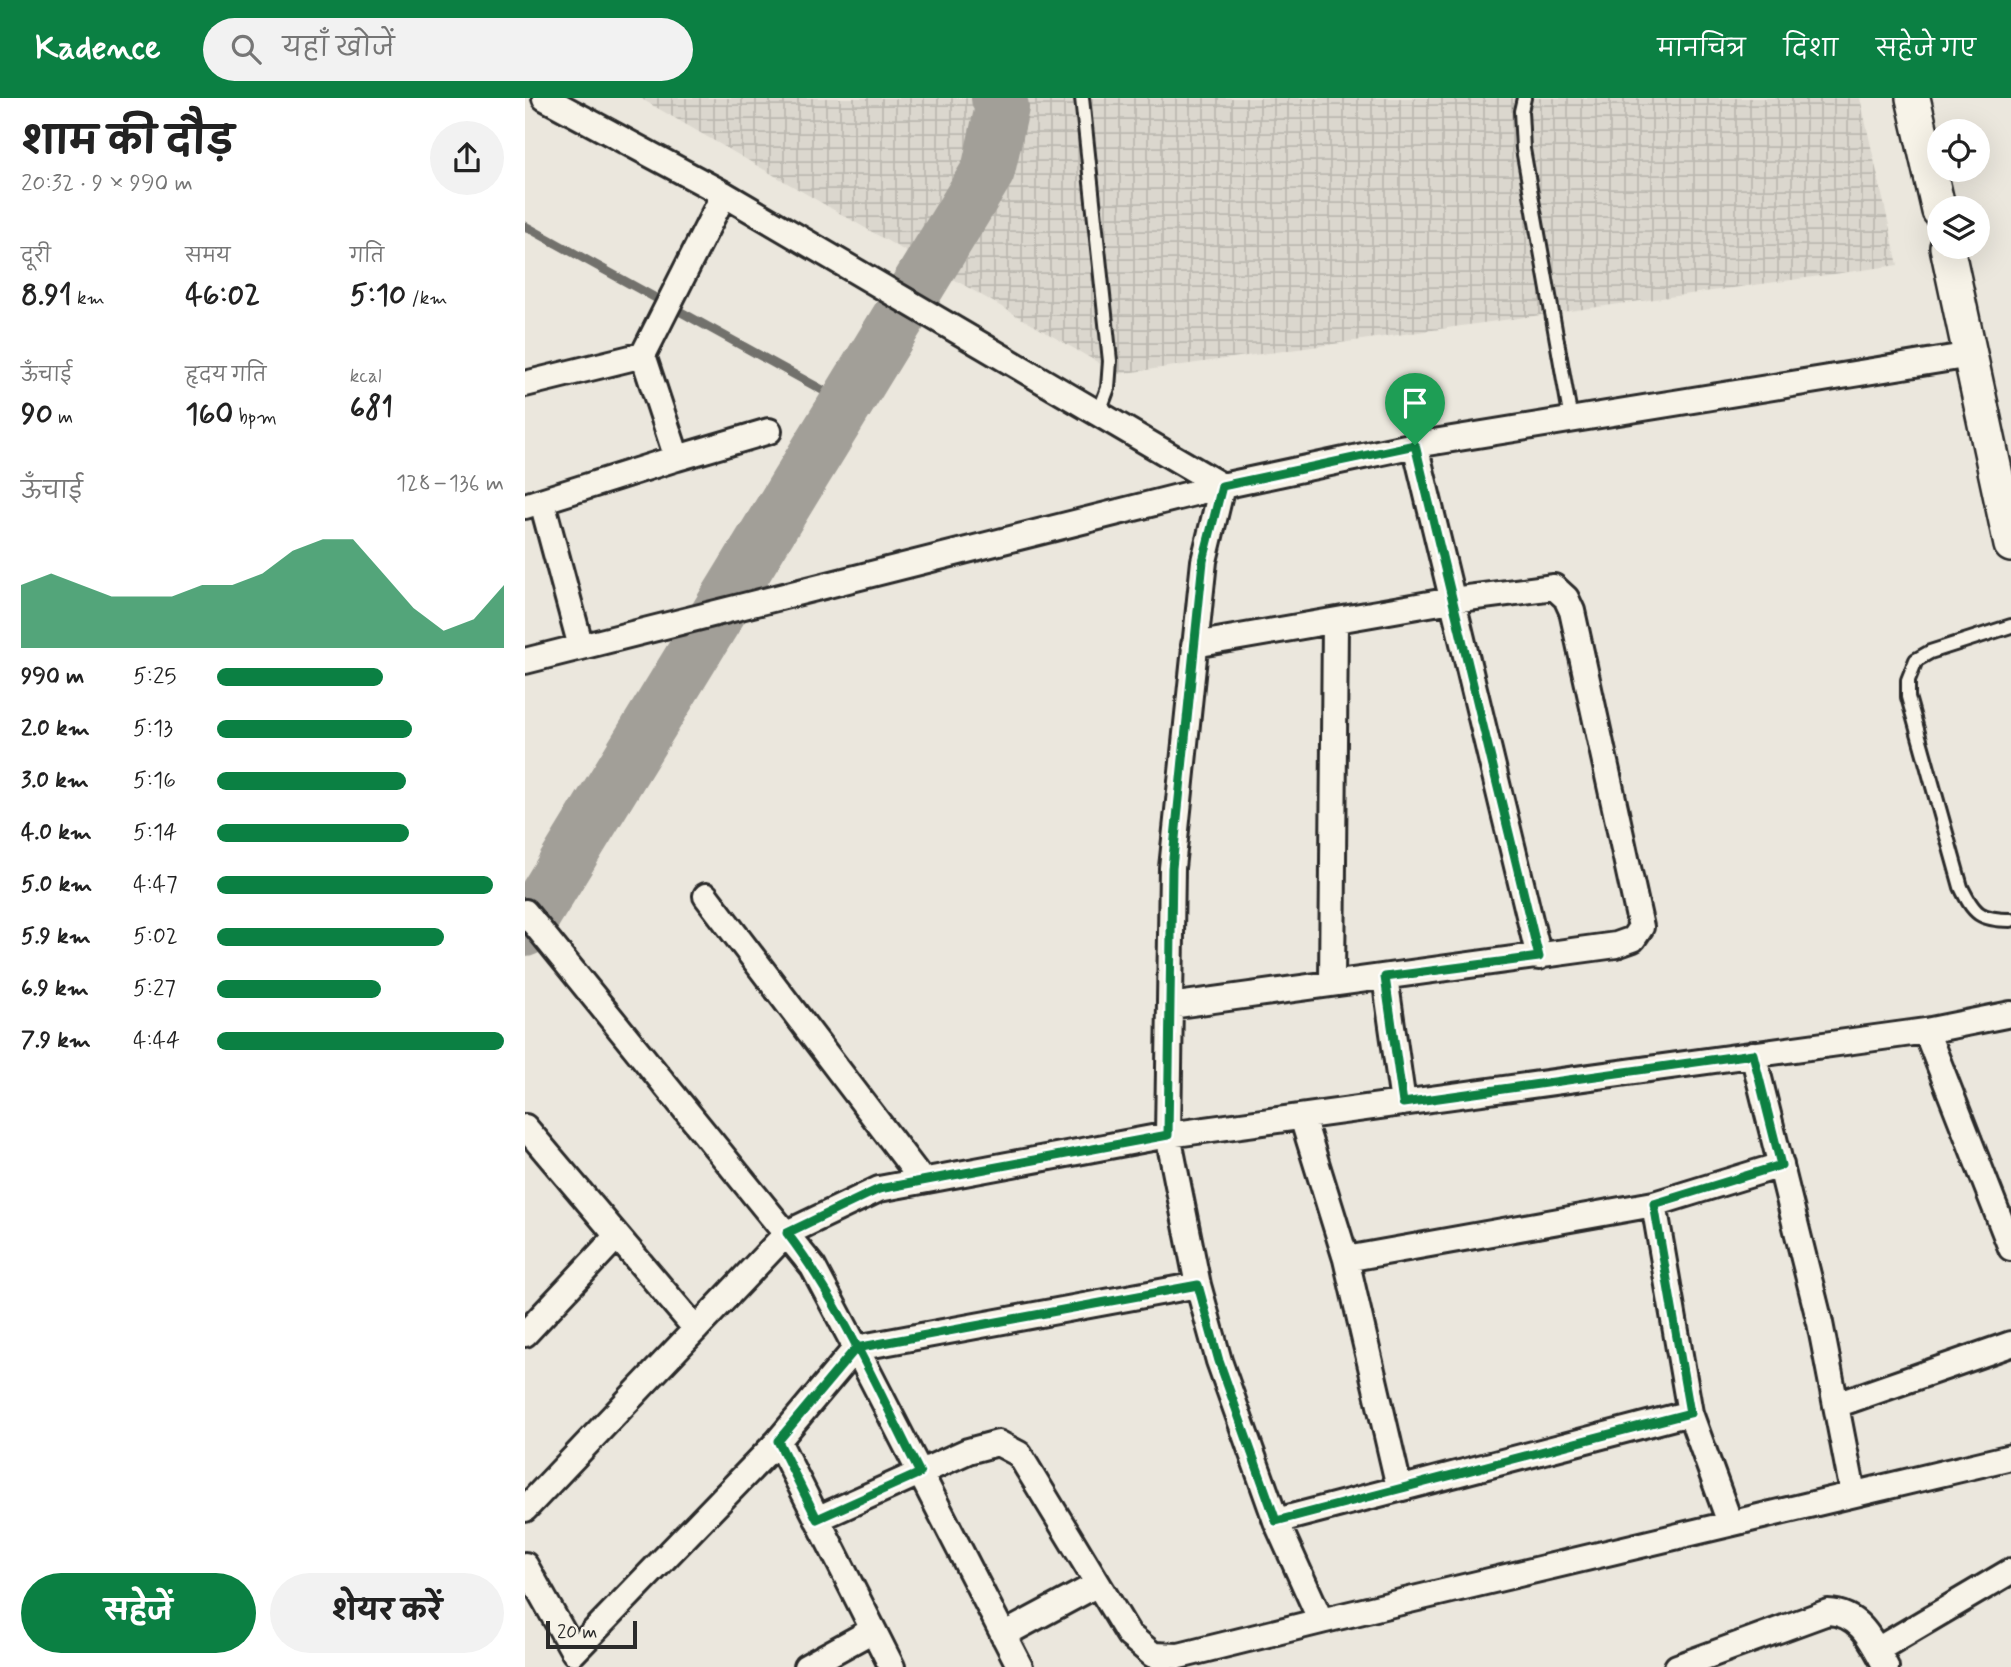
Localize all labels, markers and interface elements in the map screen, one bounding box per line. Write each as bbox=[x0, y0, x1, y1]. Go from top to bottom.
search box bbox=[203, 18, 693, 81]
text: Kadence bbox=[35, 27, 161, 71]
icon: search bbox=[227, 30, 265, 68]
text: यहाँ खोजें bbox=[283, 32, 395, 66]
text: मानचित्र bbox=[1658, 34, 1746, 65]
text: दिशा bbox=[1784, 34, 1838, 65]
text: सहेजे गए bbox=[1876, 34, 1976, 65]
text: शाम की दौड़ bbox=[21, 118, 234, 167]
map controls bbox=[1927, 119, 1990, 259]
button: locate bbox=[1927, 119, 1990, 182]
button: share bbox=[430, 121, 504, 195]
text: 20:32 · 9 × 990 m bbox=[21, 169, 193, 199]
button: layers bbox=[1927, 196, 1990, 259]
text: दूरी bbox=[21, 244, 51, 269]
text: समय bbox=[185, 244, 231, 269]
text: गति bbox=[350, 244, 384, 269]
text: 8.91 bbox=[21, 276, 72, 315]
text: 46:02 bbox=[185, 276, 260, 315]
text: 5:10 bbox=[350, 276, 406, 315]
text: km bbox=[72, 286, 105, 311]
text: /km bbox=[406, 286, 447, 311]
text: ऊँचाई bbox=[21, 363, 72, 388]
text: हृदय गति bbox=[185, 363, 266, 388]
text: kcal bbox=[350, 364, 382, 389]
pin bbox=[1385, 373, 1445, 445]
icon: arrive bbox=[1396, 384, 1434, 422]
text: 681 bbox=[350, 389, 393, 428]
text: 90 bbox=[21, 395, 53, 434]
text: 160 bbox=[185, 395, 233, 434]
text: m bbox=[53, 405, 73, 430]
text: bpm bbox=[233, 405, 277, 430]
text: 128–136 m bbox=[396, 469, 504, 499]
text: ऊँचाई bbox=[21, 477, 83, 507]
text: 990 m bbox=[21, 662, 84, 692]
text: 5:25 bbox=[133, 662, 176, 692]
text: 2.0 km bbox=[21, 714, 90, 744]
text: 5:13 bbox=[133, 714, 173, 744]
text: 3.0 km bbox=[21, 766, 89, 796]
text: 5:16 bbox=[133, 766, 176, 796]
text: 4.0 km bbox=[21, 818, 92, 848]
text: 5:14 bbox=[133, 818, 177, 848]
text: 5.0 km bbox=[21, 870, 92, 900]
text: 4:47 bbox=[133, 870, 177, 900]
text: 5.9 km bbox=[21, 922, 91, 952]
text: 5:02 bbox=[133, 922, 178, 952]
text: 6.9 km bbox=[21, 974, 89, 1004]
text: 5:27 bbox=[133, 974, 176, 1004]
text: 7.9 km bbox=[21, 1026, 91, 1056]
text: 4:44 bbox=[133, 1026, 180, 1056]
button: सहेजें bbox=[21, 1573, 256, 1653]
button: शेयर करें bbox=[270, 1573, 504, 1653]
scale bar bbox=[546, 1618, 637, 1650]
text: 20 m bbox=[557, 1620, 597, 1645]

